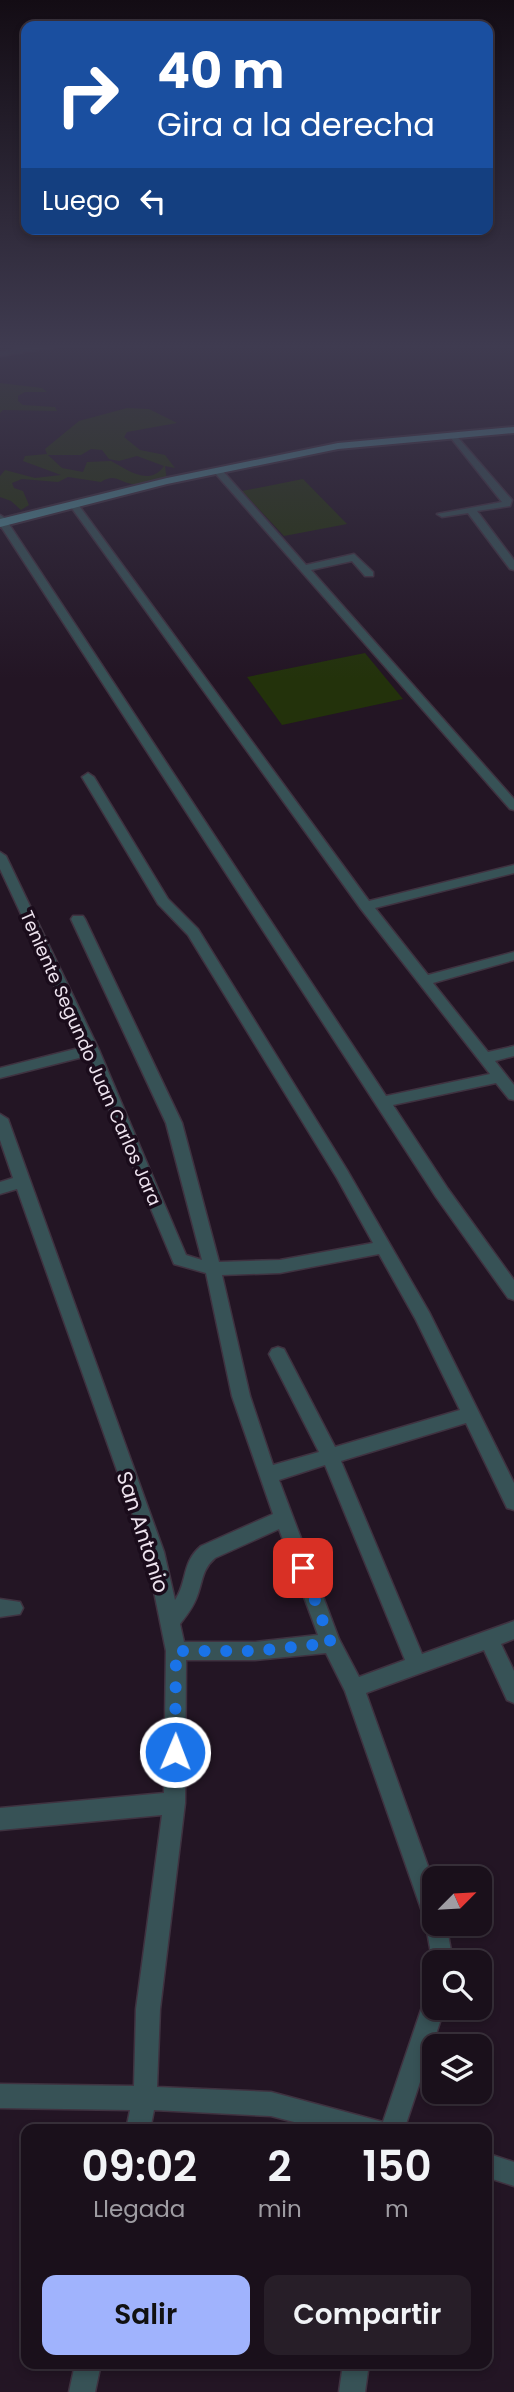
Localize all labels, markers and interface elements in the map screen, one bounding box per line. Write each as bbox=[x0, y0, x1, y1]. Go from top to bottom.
text: 40 m bbox=[157, 37, 284, 105]
icon: right bbox=[42, 49, 133, 140]
text: Gira a la derecha bbox=[157, 102, 435, 147]
icon: left bbox=[134, 182, 172, 220]
text: Luego bbox=[42, 183, 120, 219]
street label: Teniente Segundo Juan Carlos Jara bbox=[14, 906, 168, 1210]
street label: San Antonio bbox=[110, 1467, 176, 1597]
pin bbox=[273, 1538, 333, 1598]
icon: arrive bbox=[284, 1549, 322, 1587]
position arrow bbox=[138, 1715, 212, 1789]
north arrow bbox=[422, 1866, 492, 1936]
map controls bbox=[422, 1866, 492, 2104]
button: search bbox=[422, 1950, 492, 2020]
button: layers bbox=[422, 2034, 492, 2104]
text: 09:02 bbox=[81, 2137, 197, 2196]
text: 2 bbox=[268, 2137, 292, 2196]
text: 150 bbox=[362, 2137, 432, 2196]
text: Llegada bbox=[93, 2193, 185, 2225]
text: min bbox=[258, 2193, 302, 2225]
text: m bbox=[385, 2193, 409, 2225]
button: Salir bbox=[42, 2275, 250, 2355]
button: Compartir bbox=[264, 2275, 471, 2355]

